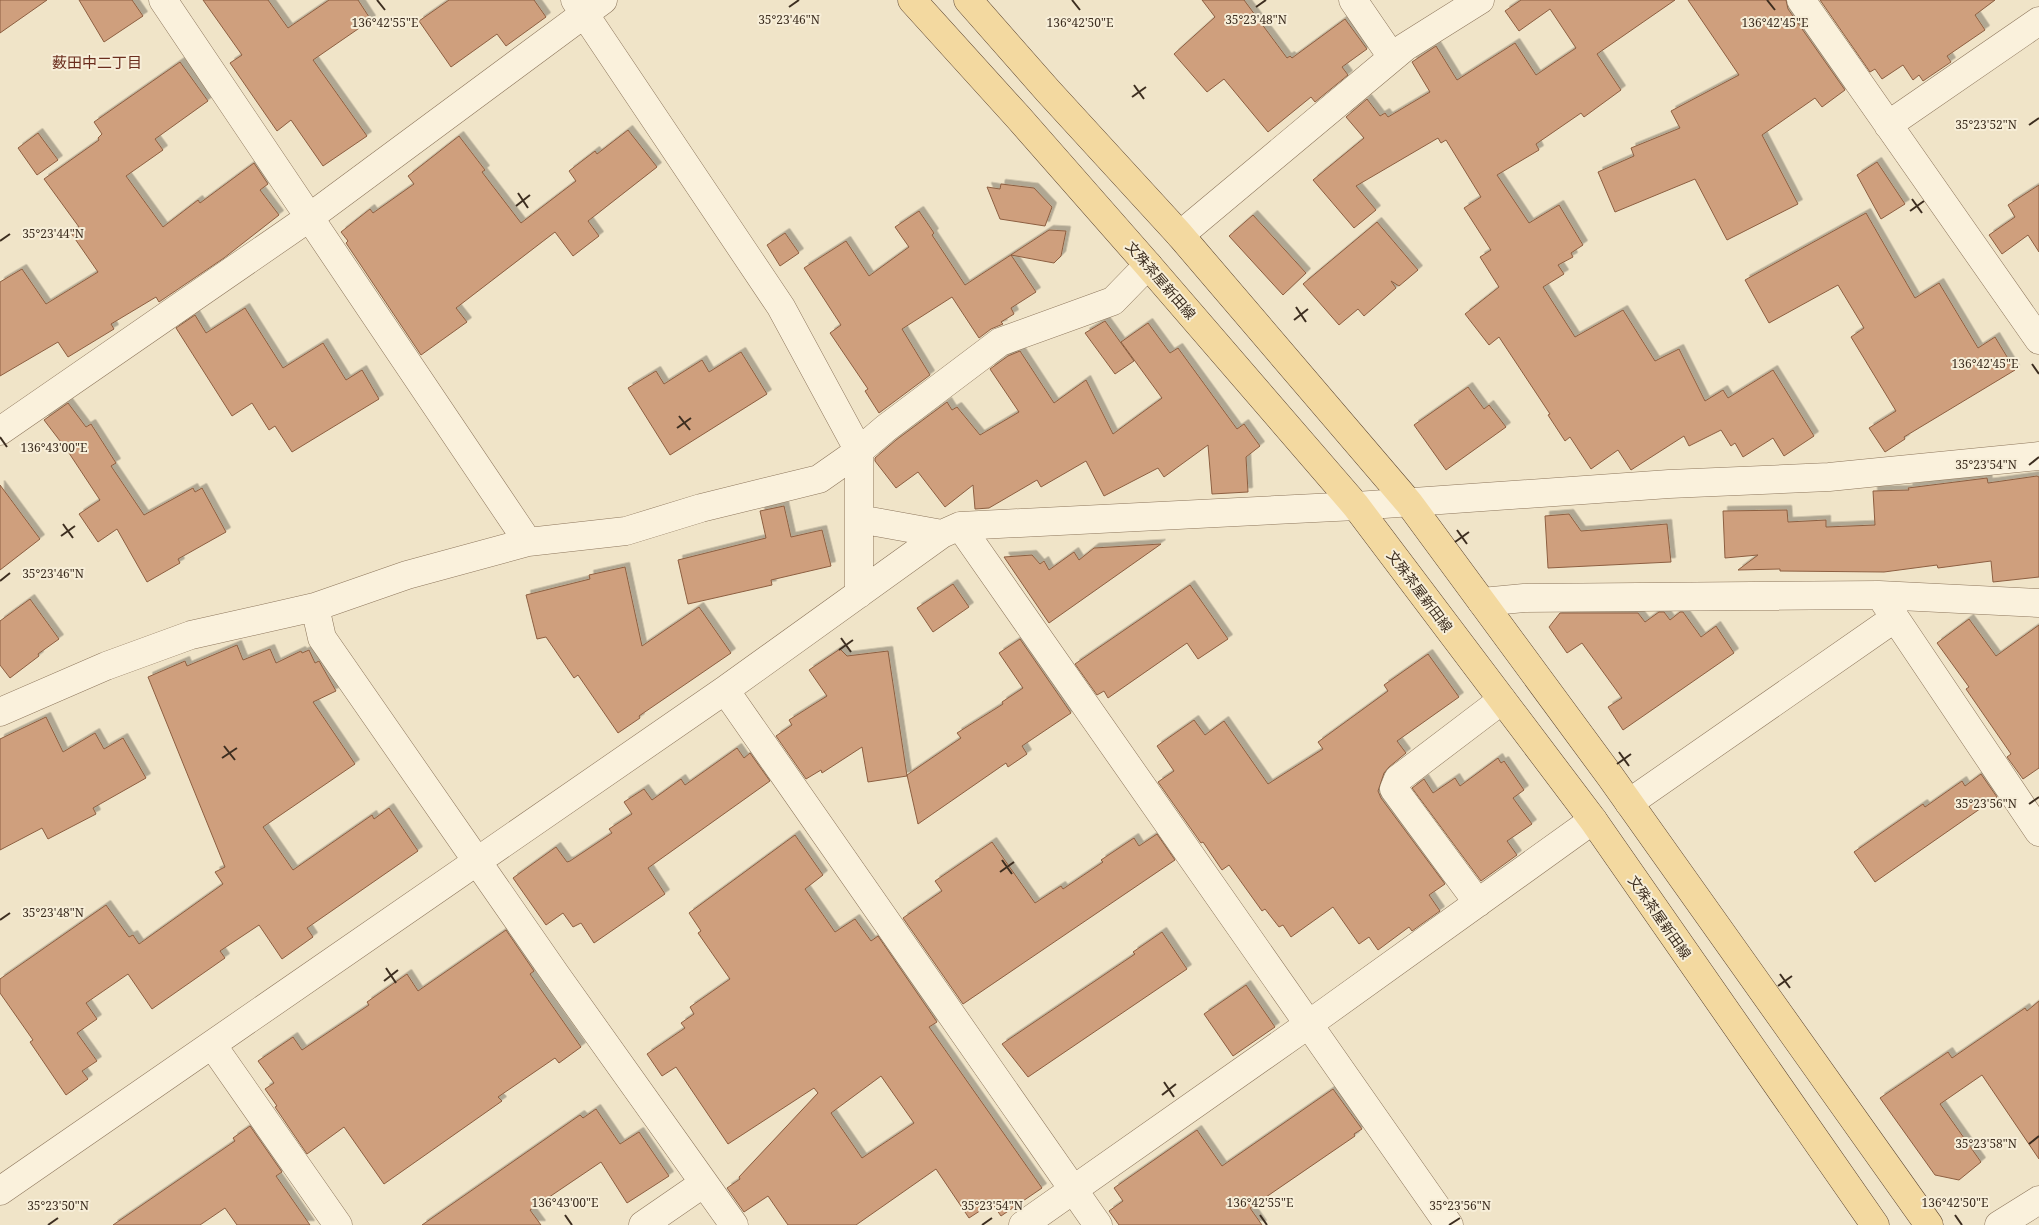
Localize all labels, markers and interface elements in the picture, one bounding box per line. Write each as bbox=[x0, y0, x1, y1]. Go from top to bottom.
text: 35°23'46"N bbox=[758, 11, 820, 28]
text: 35°23'48"N bbox=[1225, 11, 1287, 28]
text: 136°42'55"E bbox=[352, 14, 418, 31]
text: 136°42'50"E bbox=[1047, 14, 1113, 31]
text: 136°42'45"E bbox=[1742, 14, 1808, 31]
district label: 薮田中二丁目 bbox=[52, 52, 142, 72]
text: 35°23'52"N bbox=[1955, 116, 2017, 133]
text: 35°23'44"N bbox=[22, 225, 84, 242]
street label: 文殊茶屋新田線 bbox=[1122, 237, 1200, 323]
text: 136°42'45"E bbox=[1952, 355, 2018, 372]
text: 136°43'00"E bbox=[21, 439, 87, 456]
text: 35°23'54"N bbox=[1955, 456, 2017, 473]
street label: 文殊茶屋新田線 bbox=[1383, 546, 1457, 636]
text: 35°23'46"N bbox=[22, 565, 84, 582]
text: 35°23'56"N bbox=[1955, 795, 2017, 812]
street label: 文殊茶屋新田線 bbox=[1624, 871, 1696, 963]
text: 35°23'48"N bbox=[22, 904, 84, 921]
text: 35°23'58"N bbox=[1955, 1135, 2017, 1152]
text: 136°43'00"E bbox=[532, 1194, 598, 1211]
text: 136°42'55"E bbox=[1227, 1194, 1293, 1211]
text: 136°42'50"E bbox=[1922, 1194, 1988, 1211]
text: 35°23'50"N bbox=[27, 1197, 89, 1214]
text: 35°23'54"N bbox=[961, 1197, 1023, 1214]
text: 35°23'56"N bbox=[1429, 1197, 1491, 1214]

